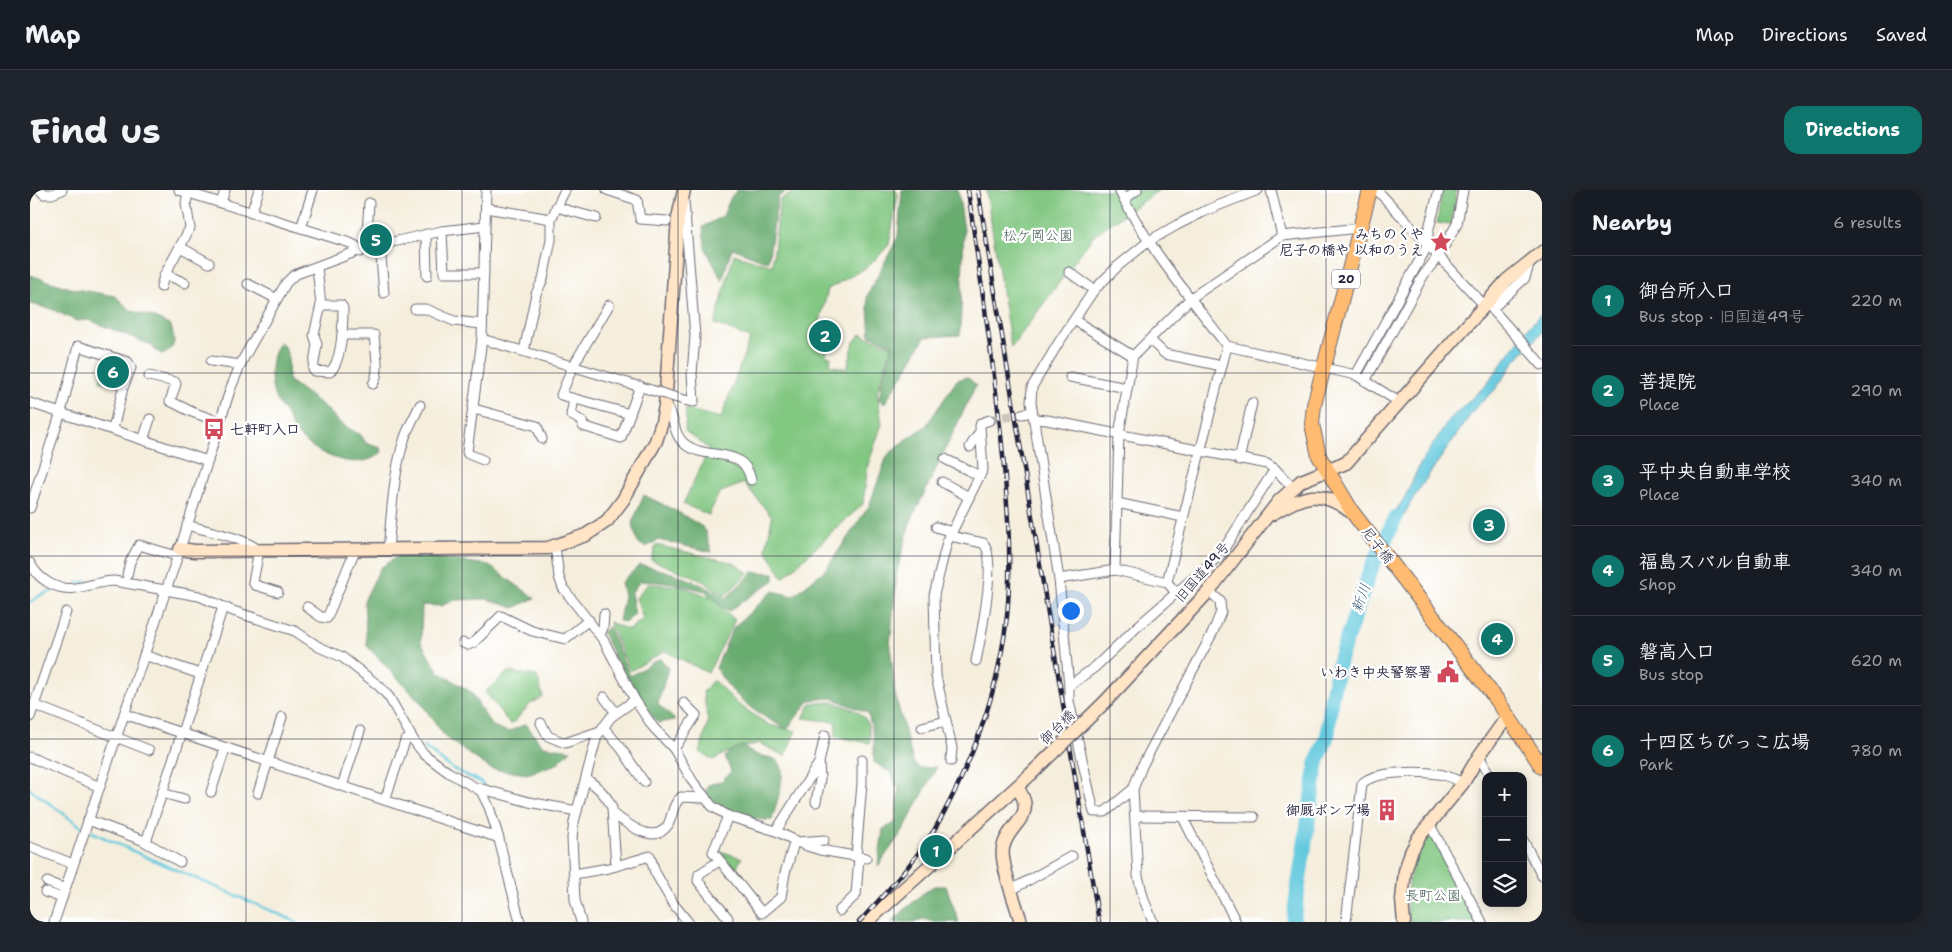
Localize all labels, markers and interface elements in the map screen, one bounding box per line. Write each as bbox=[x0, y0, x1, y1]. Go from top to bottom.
text: Map bbox=[25, 19, 81, 51]
text: Map bbox=[1696, 23, 1734, 47]
text: Directions bbox=[1762, 23, 1848, 47]
text: Saved bbox=[1876, 23, 1927, 47]
button: Directions bbox=[1784, 106, 1922, 154]
text: Find us bbox=[30, 107, 161, 154]
text: Nearby bbox=[1592, 209, 1672, 237]
text: 6 results bbox=[1833, 212, 1902, 233]
pin: 5 bbox=[360, 221, 392, 259]
place label: みちのくや 尼子の橋や 以和のうえ bbox=[1279, 225, 1424, 259]
park label: 松ケ岡公園 bbox=[1003, 226, 1073, 244]
place icon: みちのくや 尼子の橋や 以和のうえ bbox=[1428, 229, 1454, 255]
road number: 20 bbox=[1332, 270, 1360, 288]
text: 御台所入口 bbox=[1639, 278, 1734, 303]
text: 1 bbox=[1604, 290, 1612, 311]
text: 220 m bbox=[1850, 290, 1902, 311]
text: Bus stop · 旧国道49号 bbox=[1639, 306, 1805, 327]
pin: 2 bbox=[809, 317, 841, 355]
pin: 6 bbox=[97, 353, 129, 391]
text: 菩提院 bbox=[1639, 369, 1696, 394]
text: 2 bbox=[1602, 380, 1614, 401]
text: 290 m bbox=[1850, 380, 1902, 401]
text: Place bbox=[1639, 394, 1680, 415]
bus stop icon: 七軒町入口 bbox=[201, 416, 227, 442]
place label: 七軒町入口 bbox=[230, 420, 300, 438]
text: 平中央自動車学校 bbox=[1639, 459, 1791, 484]
text: 3 bbox=[1602, 470, 1614, 491]
text: 340 m bbox=[1850, 470, 1902, 491]
text: Place bbox=[1639, 484, 1680, 505]
pin: 3 bbox=[1473, 506, 1505, 544]
street label: 尼子橋 bbox=[1358, 523, 1398, 567]
street label: 旧国道49号 bbox=[1171, 538, 1233, 606]
text: 福島スバル自動車 bbox=[1639, 549, 1791, 574]
text: 4 bbox=[1602, 560, 1614, 581]
text: 340 m bbox=[1850, 560, 1902, 581]
text: Shop bbox=[1639, 574, 1676, 595]
water label: 新川 bbox=[1347, 581, 1375, 615]
your location bbox=[1058, 598, 1084, 624]
pin: 4 bbox=[1481, 620, 1513, 658]
text: 磐高入口 bbox=[1639, 639, 1715, 664]
text: 5 bbox=[1603, 650, 1613, 671]
text: 620 m bbox=[1851, 650, 1902, 671]
public building icon: いわき中央警察署 bbox=[1435, 659, 1461, 685]
place label: いわき中央警察署 bbox=[1320, 663, 1432, 681]
text: Bus stop bbox=[1639, 664, 1704, 685]
street label: 御台橋 bbox=[1036, 706, 1078, 748]
text: 十四区ちびっこ広場 bbox=[1639, 729, 1810, 754]
text: 6 bbox=[1602, 740, 1614, 761]
text: 780 m bbox=[1850, 740, 1902, 761]
text: Park bbox=[1639, 754, 1673, 775]
map controls bbox=[1482, 772, 1527, 907]
button: + bbox=[1482, 772, 1527, 817]
building icon: 御厩ポンプ場 bbox=[1374, 797, 1400, 823]
place label: 御厩ポンプ場 bbox=[1286, 801, 1370, 819]
button: − bbox=[1482, 817, 1527, 862]
pin: 1 bbox=[920, 832, 952, 870]
button: layers bbox=[1482, 862, 1527, 907]
park label: 長町公園 bbox=[1405, 886, 1461, 904]

